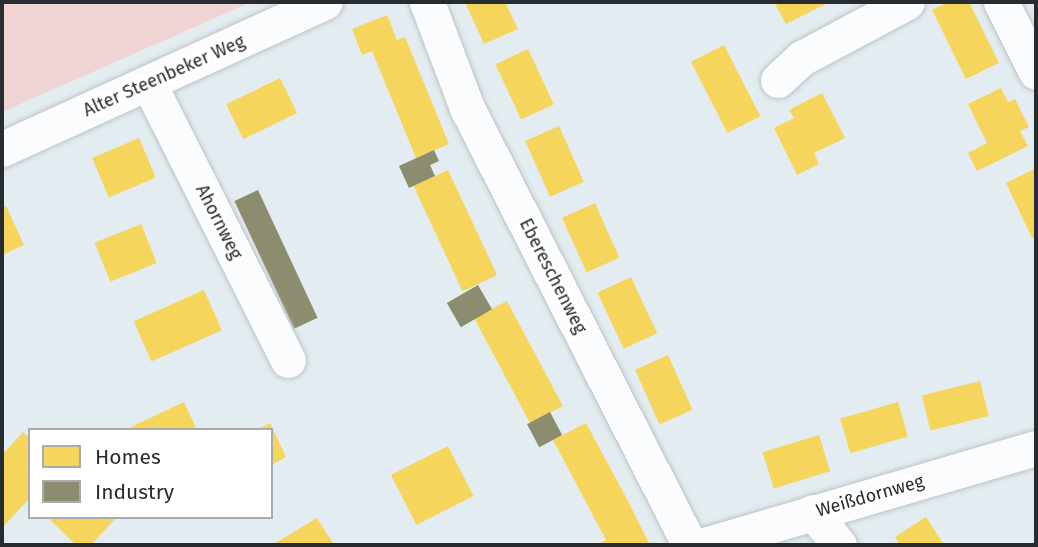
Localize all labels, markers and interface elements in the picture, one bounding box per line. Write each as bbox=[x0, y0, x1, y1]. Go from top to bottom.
street label: Alter Steenbeker Weg bbox=[80, 31, 248, 121]
street label: Ahornweg bbox=[191, 181, 247, 263]
street label: Ebereschenweg bbox=[515, 215, 591, 337]
legend bbox=[28, 428, 273, 519]
text: Homes bbox=[95, 444, 161, 470]
street label: Weißdornweg bbox=[814, 470, 926, 522]
text: Industry bbox=[95, 479, 174, 505]

